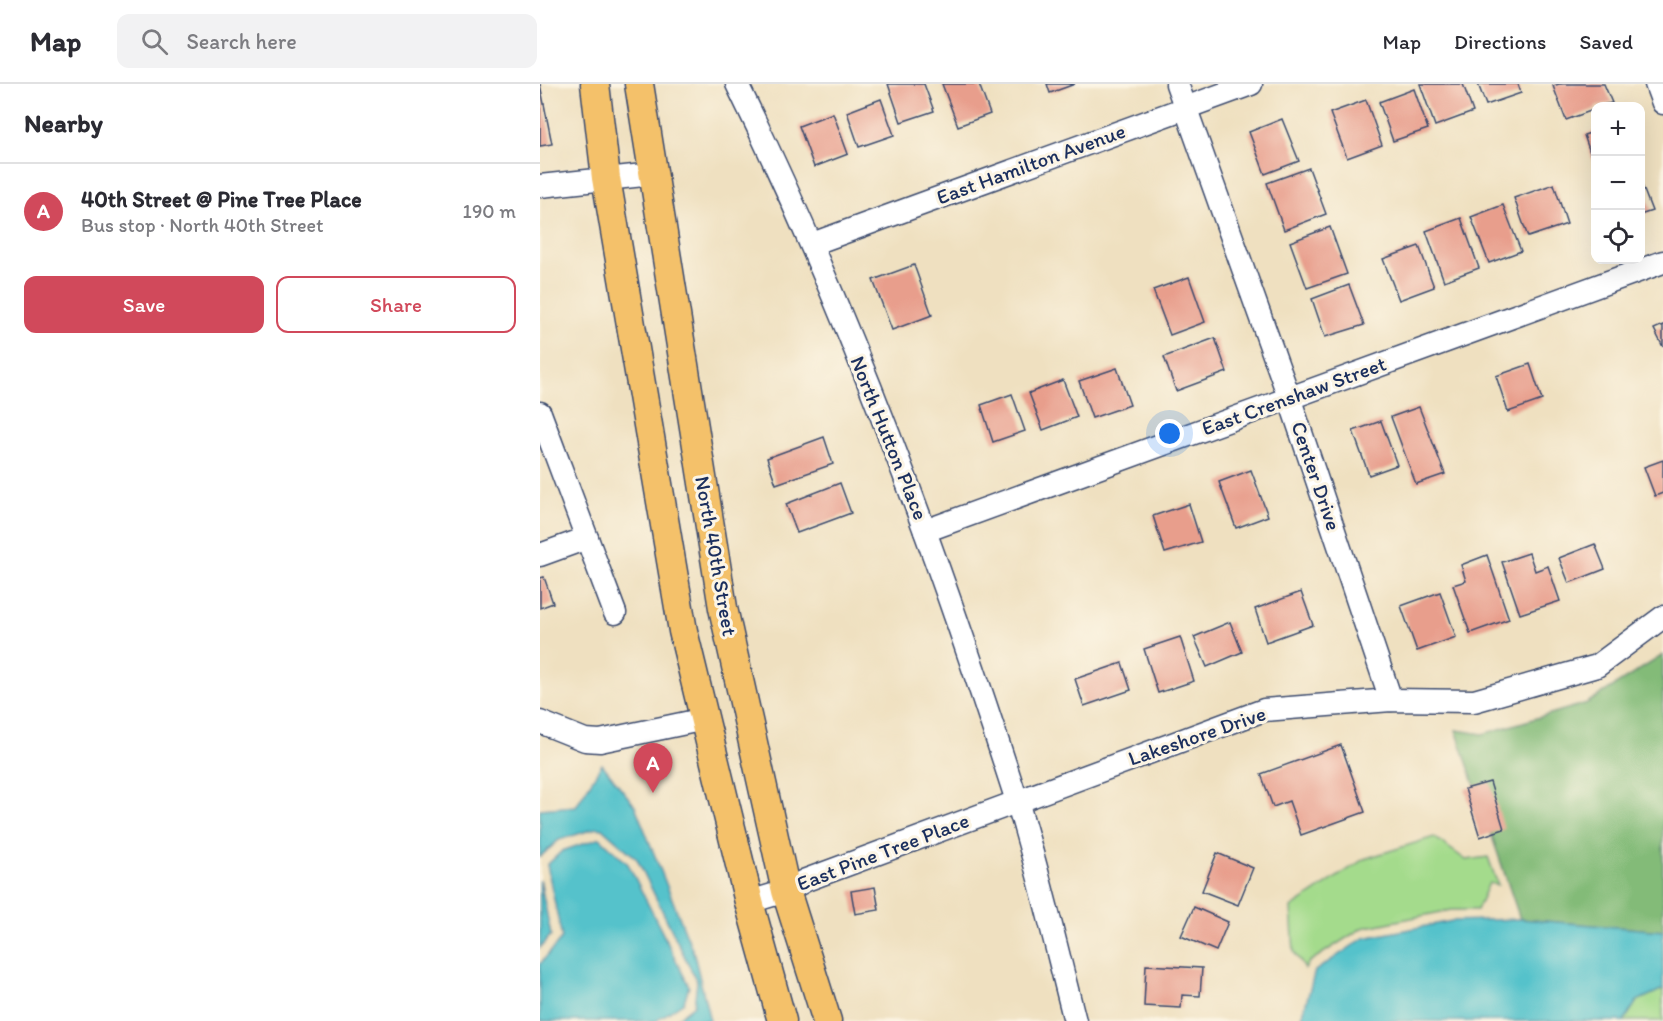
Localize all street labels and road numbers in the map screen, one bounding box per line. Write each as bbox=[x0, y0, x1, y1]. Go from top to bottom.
street label: East Hamilton Avenue bbox=[933, 118, 1129, 209]
street label: East Crenshaw Street bbox=[1198, 350, 1390, 441]
street label: North Hutton Place bbox=[845, 352, 934, 523]
street label: Center Drive bbox=[1286, 418, 1347, 534]
street label: North 40th Street bbox=[690, 474, 743, 638]
street label: Lakeshore Drive bbox=[1125, 700, 1269, 771]
street label: East Pine Tree Place bbox=[793, 807, 972, 896]

